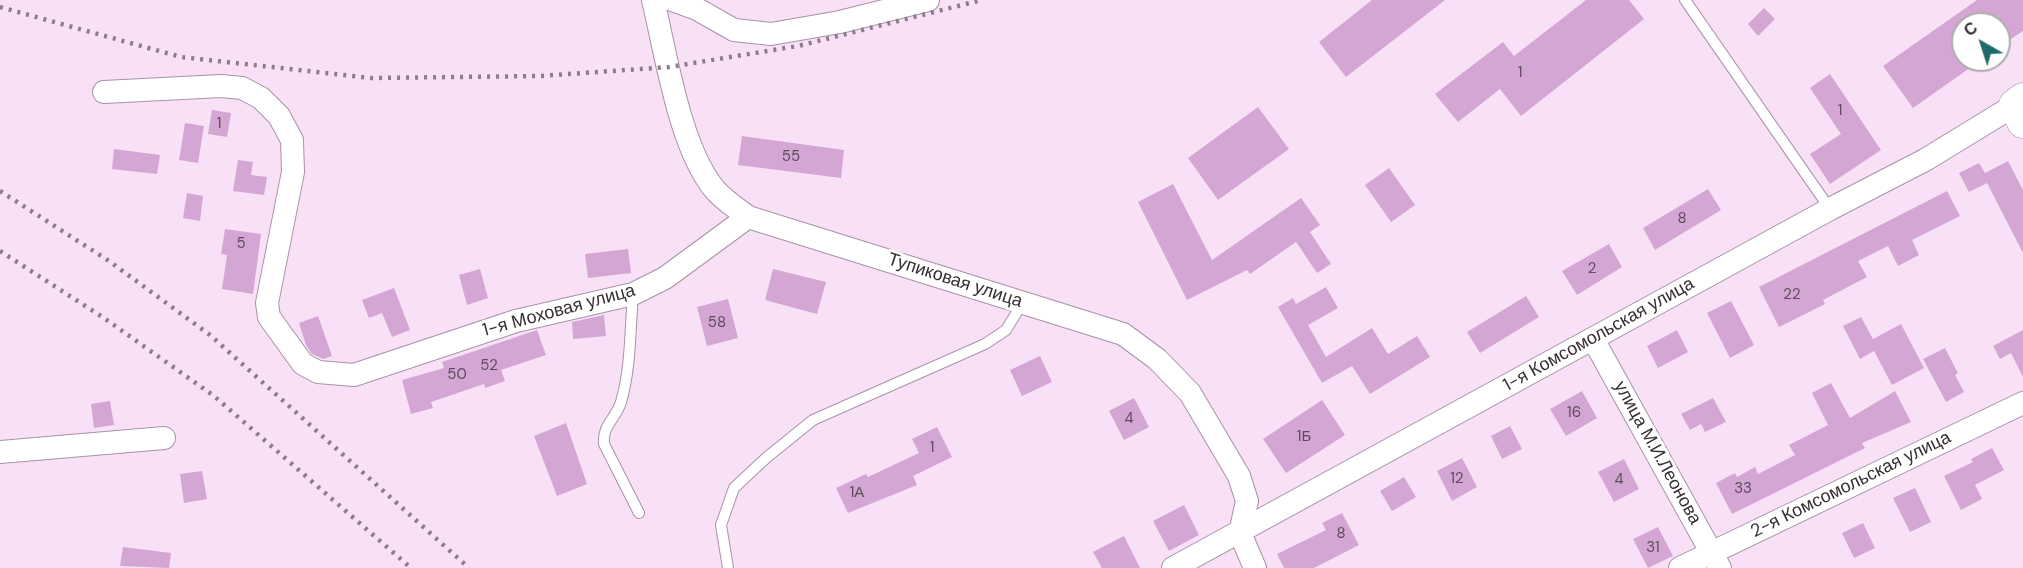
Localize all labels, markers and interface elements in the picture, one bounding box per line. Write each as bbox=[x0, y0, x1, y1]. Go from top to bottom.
north arrow bbox=[1951, 12, 2011, 72]
text: С bbox=[1960, 17, 1982, 41]
house number: 1 bbox=[1518, 64, 1522, 82]
house number: 1 bbox=[1838, 102, 1842, 120]
house number: 1 bbox=[217, 115, 221, 133]
house number: 55 bbox=[782, 148, 800, 166]
house number: 8 bbox=[1677, 210, 1687, 228]
house number: 5 bbox=[236, 235, 246, 253]
street label: Тупиковая улица bbox=[885, 249, 1025, 313]
house number: 2 bbox=[1588, 260, 1596, 278]
street label: 1-я Комсомольская улица bbox=[1500, 273, 1698, 397]
street label: 1-я Моховая улица bbox=[480, 280, 638, 342]
house number: 22 bbox=[1783, 286, 1801, 304]
house number: 58 bbox=[708, 314, 726, 332]
house number: 52 bbox=[480, 357, 498, 375]
house number: 50 bbox=[447, 366, 467, 384]
street label: улица М.И.Леонова bbox=[1609, 378, 1705, 528]
house number: 16 bbox=[1567, 404, 1581, 422]
house number: 4 bbox=[1124, 410, 1134, 428]
street label: 2-я Комсомольская улица bbox=[1747, 427, 1955, 543]
house number: 1Б bbox=[1297, 428, 1311, 446]
house number: 1 bbox=[930, 439, 934, 457]
house number: 12 bbox=[1450, 470, 1464, 488]
house number: 4 bbox=[1614, 471, 1624, 489]
house number: 33 bbox=[1734, 480, 1752, 498]
house number: 1А bbox=[850, 484, 864, 502]
house number: 8 bbox=[1336, 525, 1346, 543]
house number: 31 bbox=[1646, 539, 1660, 557]

